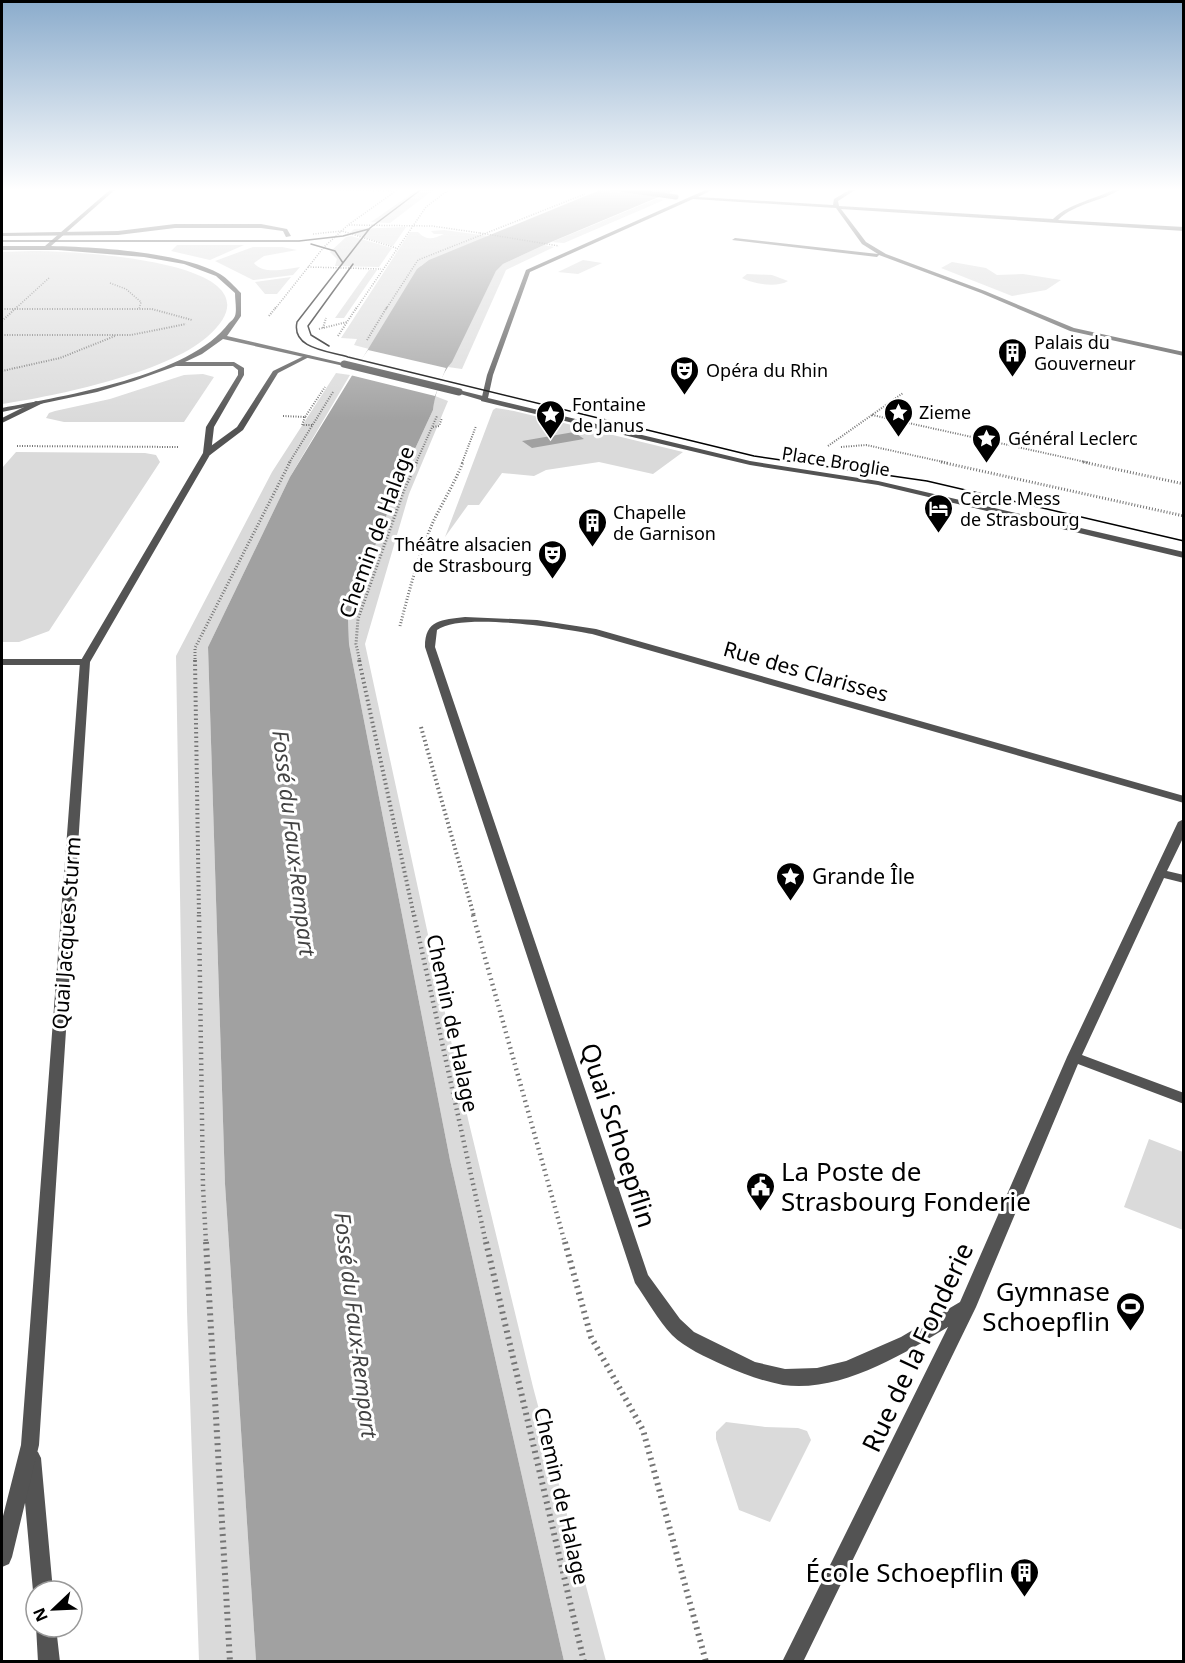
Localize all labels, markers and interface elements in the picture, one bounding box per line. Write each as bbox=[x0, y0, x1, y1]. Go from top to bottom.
place label: Palais du Gouverneur bbox=[1034, 330, 1136, 375]
building icon: Palais du Gouverneur bbox=[997, 336, 1029, 378]
theatre icon: Opéra du Rhin bbox=[669, 354, 701, 396]
place label: Opéra du Rhin bbox=[706, 358, 828, 382]
place label: Fontaine de Janus bbox=[572, 392, 646, 437]
place icon: Zieme bbox=[882, 396, 914, 438]
place icon: Fontaine de Janus bbox=[535, 398, 567, 440]
place label: Zieme bbox=[919, 400, 971, 424]
place icon: Général Leclerc bbox=[971, 422, 1003, 464]
place label: Général Leclerc bbox=[1008, 426, 1138, 450]
street label: Place Broglie bbox=[780, 441, 892, 481]
street label: Chemin de Halage bbox=[332, 442, 420, 622]
place label: Cercle Mess de Strasbourg bbox=[960, 486, 1079, 531]
hotel icon: Cercle Mess de Strasbourg bbox=[923, 492, 955, 534]
place label: Chapelle de Garnison bbox=[613, 500, 716, 545]
building icon: Chapelle de Garnison bbox=[576, 506, 608, 548]
place label: Théâtre alsacien de Strasbourg bbox=[394, 532, 532, 577]
theatre icon: Théâtre alsacien de Strasbourg bbox=[537, 538, 569, 580]
street label: Rue des Clarisses bbox=[720, 634, 892, 708]
water label: Fossé du Faux-Rempart bbox=[266, 728, 324, 959]
street label: Quai Jacques Sturm bbox=[45, 836, 87, 1030]
place icon: Grande Île bbox=[775, 860, 807, 902]
place label: Grande Île bbox=[812, 862, 915, 890]
street label: Chemin de Halage bbox=[420, 932, 486, 1114]
street label: Quai Schoepflin bbox=[572, 1038, 666, 1232]
place label: La Poste de Strasbourg Fonderie bbox=[781, 1153, 1031, 1219]
public building icon: La Poste de Strasbourg Fonderie bbox=[744, 1170, 776, 1212]
water label: Fossé du Faux-Rempart bbox=[328, 1210, 386, 1441]
street label: Rue de la Fonderie bbox=[853, 1236, 981, 1458]
place label: Gymnase Schoepflin bbox=[982, 1273, 1110, 1339]
sports icon: Gymnase Schoepflin bbox=[1115, 1290, 1147, 1332]
street label: Chemin de Halage bbox=[528, 1405, 596, 1587]
place label: École Schoepflin bbox=[806, 1554, 1004, 1590]
building icon: École Schoepflin bbox=[1009, 1556, 1041, 1598]
north arrow bbox=[24, 1579, 84, 1639]
text: N bbox=[28, 1605, 53, 1625]

